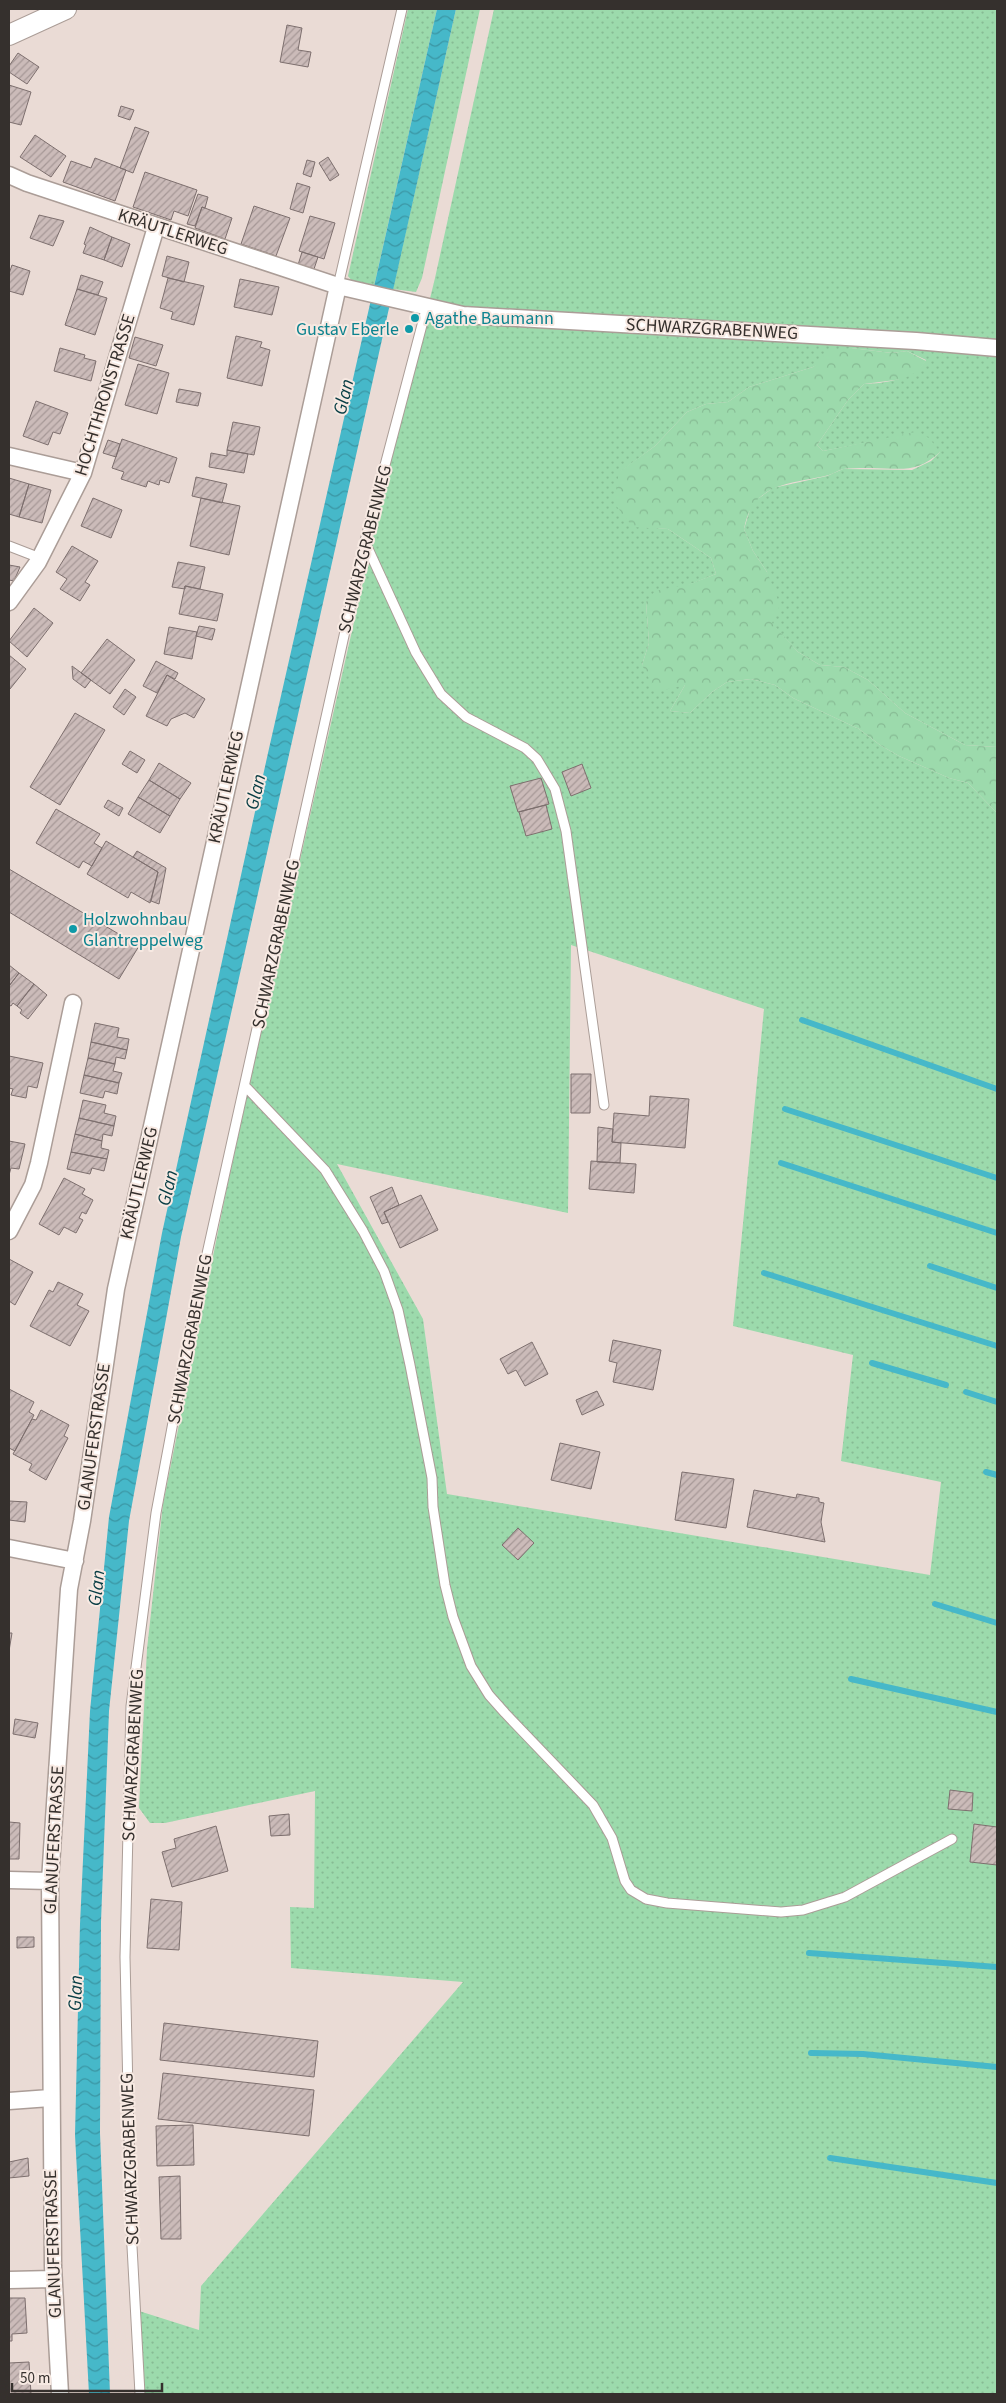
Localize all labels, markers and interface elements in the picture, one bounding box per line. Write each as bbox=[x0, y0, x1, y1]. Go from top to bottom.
street label: KRÄUTLERWEG bbox=[115, 202, 231, 262]
place label: Agathe Baumann bbox=[425, 306, 554, 331]
street label: HOCHTHRONSTRASSE bbox=[68, 311, 142, 479]
marker: Agathe Baumann bbox=[409, 312, 421, 324]
street label: SCHWARZGRABENWEG bbox=[625, 312, 799, 346]
place label: Gustav Eberle bbox=[296, 317, 399, 342]
marker: Gustav Eberle bbox=[403, 323, 415, 335]
water label: Glan bbox=[327, 376, 361, 418]
street label: SCHWARZGRABENWEG bbox=[332, 462, 398, 636]
street label: KRÄUTLERWEG bbox=[202, 728, 250, 846]
water label: Glan bbox=[239, 771, 273, 813]
street label: SCHWARZGRABENWEG bbox=[246, 857, 306, 1031]
place label: Holzwohnbau Glantreppelweg bbox=[83, 907, 203, 953]
marker: Holzwohnbau Glantreppelweg bbox=[67, 923, 79, 935]
street label: KRÄUTLERWEG bbox=[114, 1124, 164, 1242]
water label: Glan bbox=[151, 1167, 185, 1209]
street label: SCHWARZGRABENWEG bbox=[161, 1252, 219, 1426]
street label: GLANUFERSTRASSE bbox=[71, 1362, 117, 1512]
water label: Glan bbox=[82, 1569, 112, 1607]
street label: SCHWARZGRABENWEG bbox=[116, 1668, 150, 1842]
street label: GLANUFERSTRASSE bbox=[38, 1765, 70, 1915]
water label: Glan bbox=[62, 1975, 90, 2011]
street label: SCHWARZGRABENWEG bbox=[114, 2072, 146, 2246]
street label: GLANUFERSTRASSE bbox=[38, 2169, 68, 2319]
scale bar bbox=[12, 2360, 162, 2392]
text: 50 m bbox=[20, 2368, 50, 2389]

